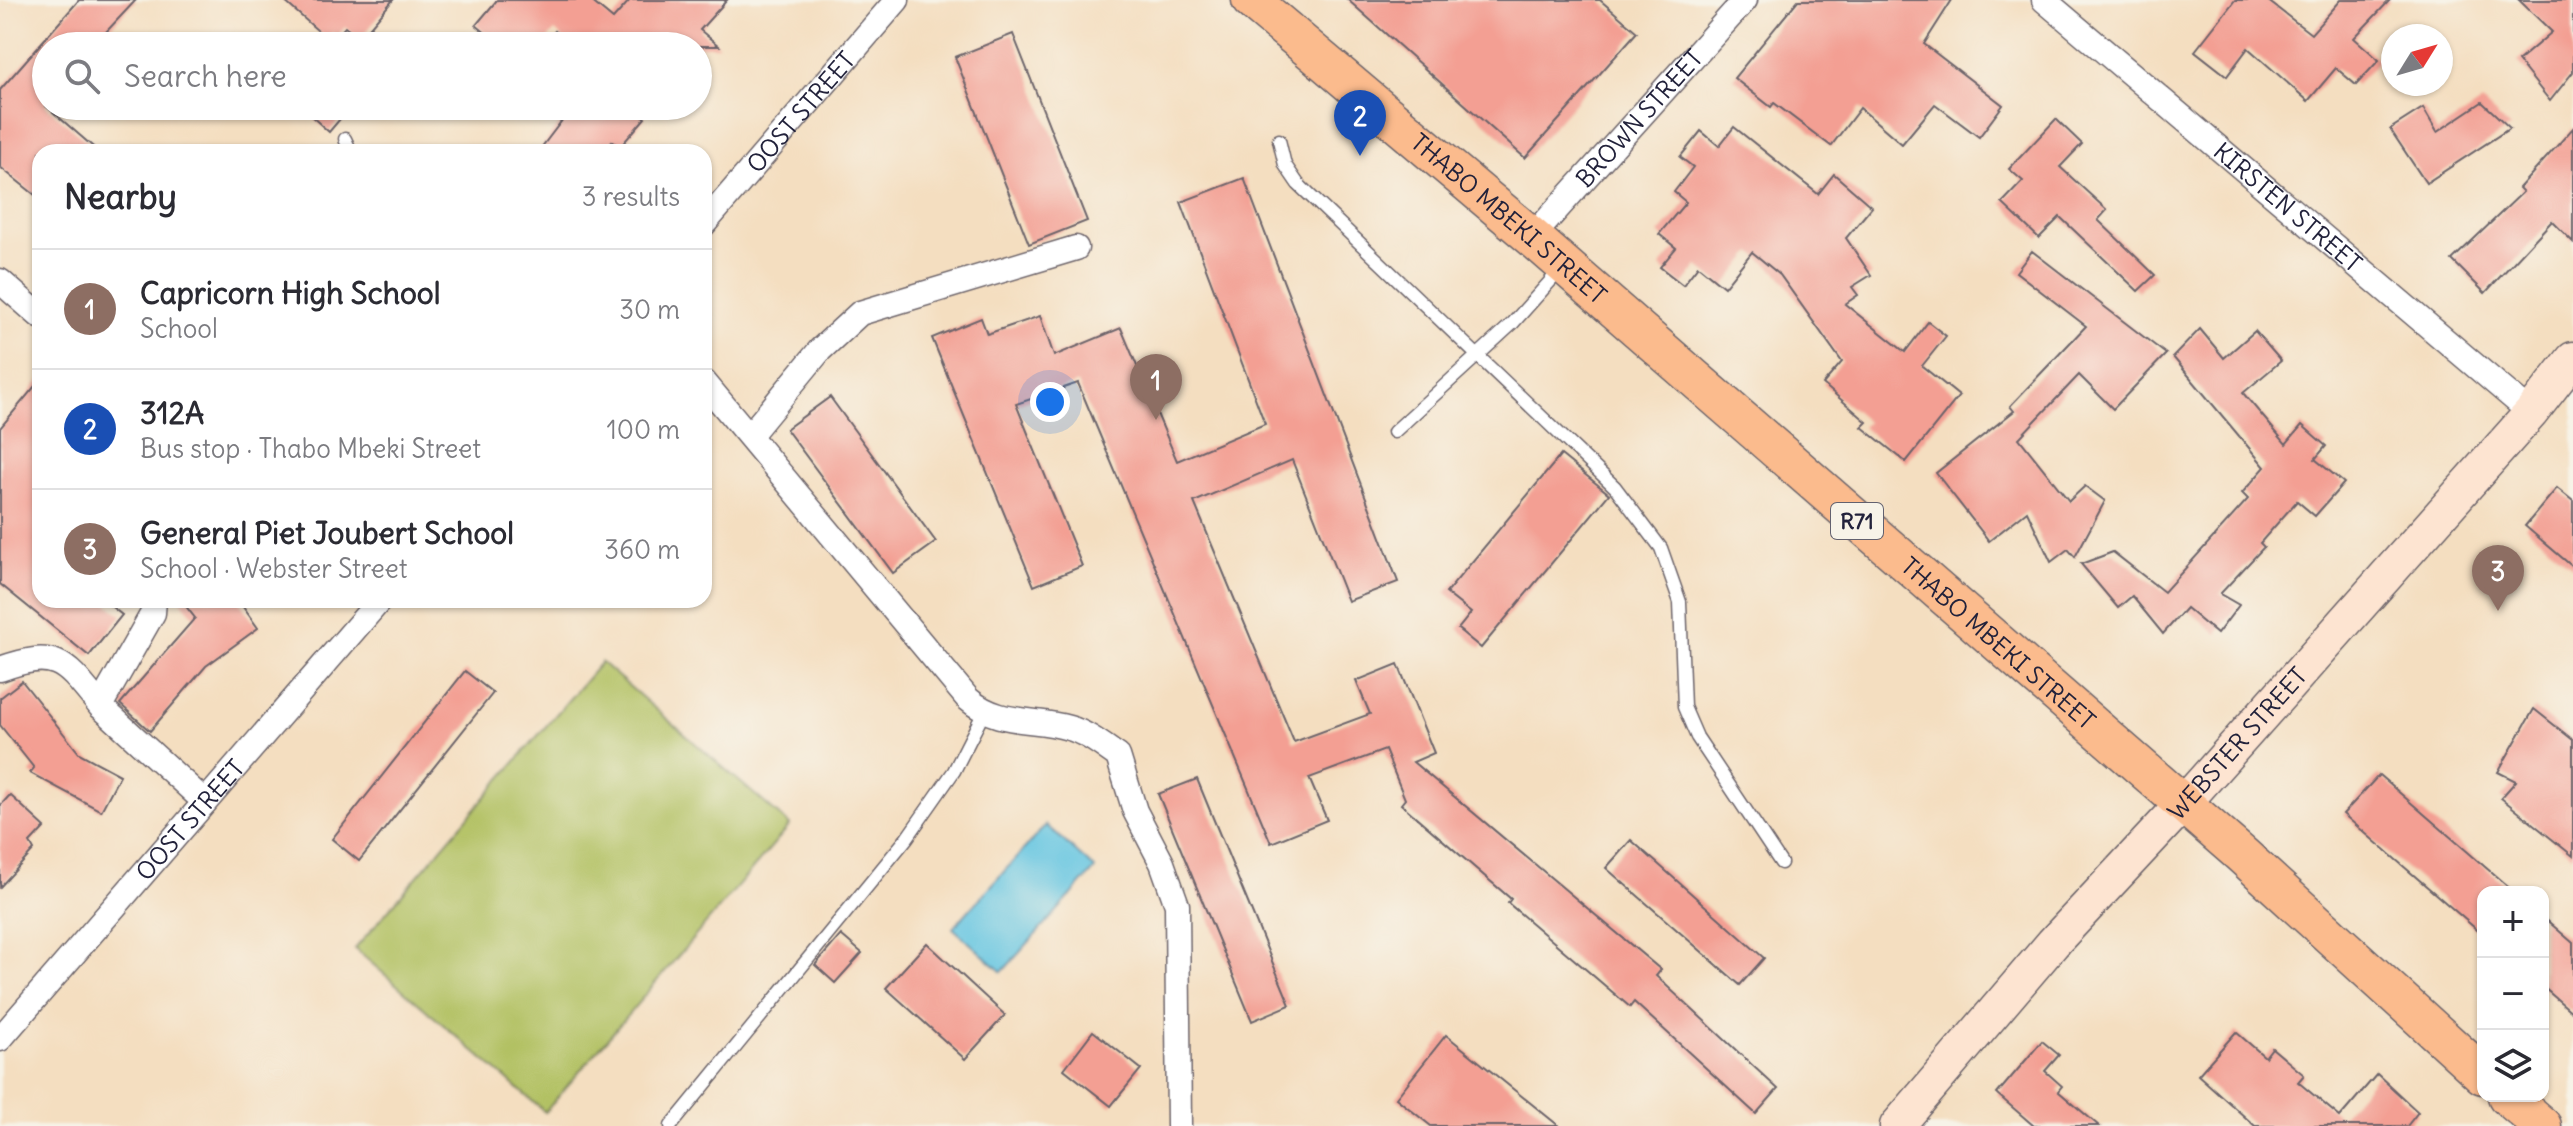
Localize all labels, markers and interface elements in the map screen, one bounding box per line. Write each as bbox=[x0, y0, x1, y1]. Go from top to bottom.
north arrow bbox=[2381, 24, 2453, 96]
search box bbox=[32, 32, 712, 120]
street label: BROWN STREET bbox=[1569, 43, 1709, 193]
street label: OOST STREET bbox=[740, 45, 861, 179]
icon: search bbox=[60, 54, 104, 98]
text: Search here bbox=[124, 57, 287, 95]
pin: 2 bbox=[1334, 90, 1386, 156]
street label: THABO MBEKI STREET bbox=[1405, 127, 1613, 310]
street label: KIRSTEN STREET bbox=[2208, 136, 2368, 278]
text: Nearby bbox=[64, 175, 177, 218]
text: 3 results bbox=[582, 180, 680, 213]
text: Capricorn High School bbox=[140, 274, 440, 312]
text: 1 bbox=[85, 293, 95, 326]
text: 30 m bbox=[619, 293, 680, 326]
text: School bbox=[140, 312, 218, 345]
pin: 1 bbox=[1130, 354, 1182, 420]
your location bbox=[1030, 382, 1070, 422]
text: 312A bbox=[140, 394, 204, 432]
text: 2 bbox=[83, 413, 97, 446]
text: 100 m bbox=[606, 413, 680, 446]
text: Bus stop · Thabo Mbeki Street bbox=[140, 432, 481, 465]
road number: R71 bbox=[1831, 503, 1883, 539]
text: General Piet Joubert School bbox=[140, 514, 514, 552]
text: 3 bbox=[83, 533, 97, 566]
text: 360 m bbox=[604, 533, 680, 566]
pin: 3 bbox=[2472, 545, 2524, 611]
street label: THABO MBEKI STREET bbox=[1895, 550, 2102, 736]
text: School · Webster Street bbox=[140, 552, 407, 585]
street label: WEBSTER STREET bbox=[2161, 661, 2313, 826]
street label: OOST STREET bbox=[129, 753, 250, 887]
map controls bbox=[2477, 886, 2549, 1102]
button: + bbox=[2477, 886, 2549, 958]
button: − bbox=[2477, 958, 2549, 1030]
button: layers bbox=[2477, 1030, 2549, 1102]

